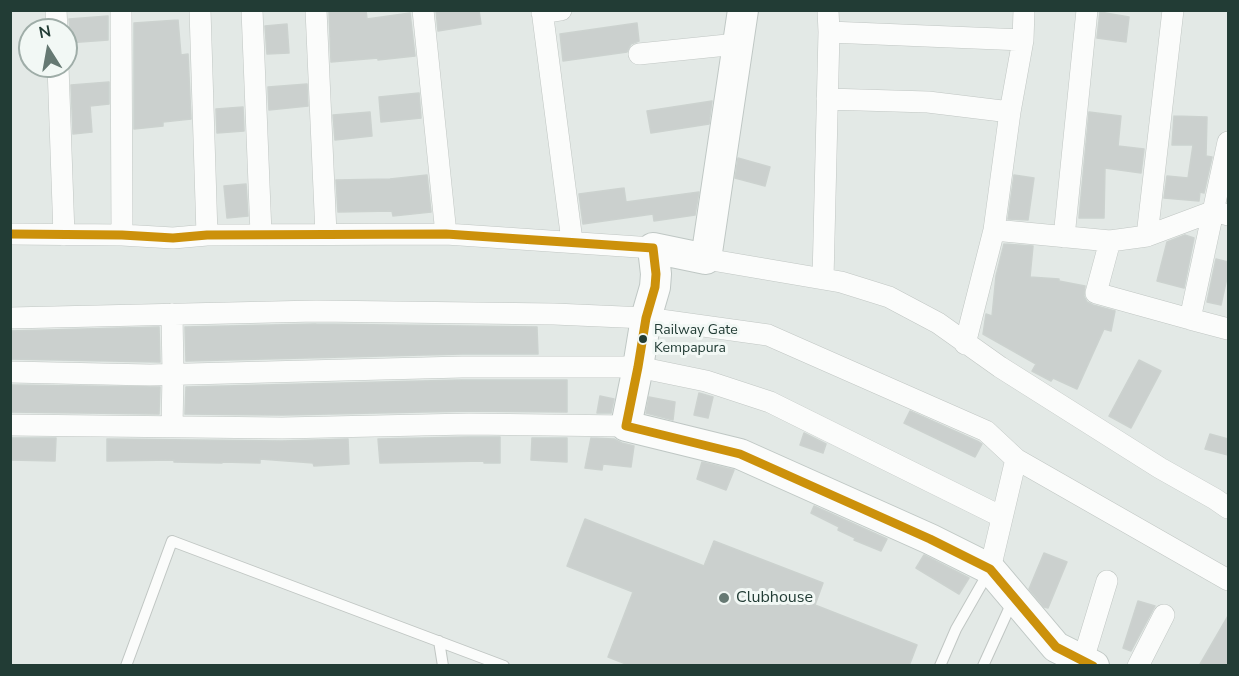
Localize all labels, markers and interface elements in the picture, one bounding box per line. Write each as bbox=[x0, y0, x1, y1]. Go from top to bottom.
north arrow bbox=[18, 18, 78, 78]
text: N bbox=[37, 20, 53, 44]
place label: Railway Gate Kempapura bbox=[654, 323, 738, 356]
marker: Railway Gate Kempapura bbox=[637, 333, 649, 345]
place label: Clubhouse bbox=[736, 588, 813, 608]
marker: Clubhouse bbox=[717, 591, 731, 605]

